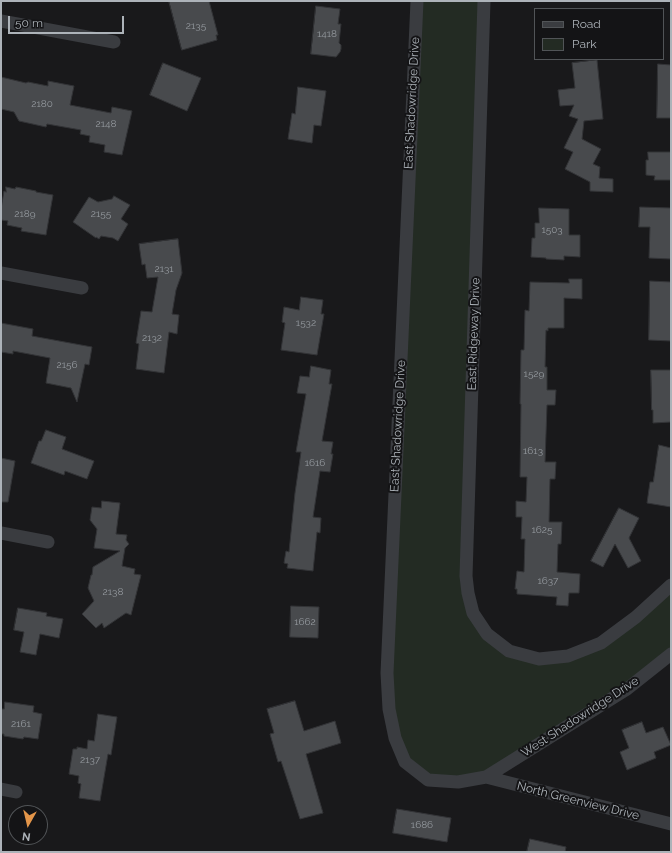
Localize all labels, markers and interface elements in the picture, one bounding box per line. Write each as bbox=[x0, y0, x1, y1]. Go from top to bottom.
scale bar bbox=[10, 8, 126, 34]
legend bbox=[534, 8, 664, 60]
text: 50 m bbox=[15, 16, 43, 30]
text: Road bbox=[572, 17, 601, 31]
house number: 2135 bbox=[186, 20, 206, 32]
house number: 1418 bbox=[317, 28, 337, 40]
street label: East Shadowridge Drive bbox=[401, 37, 423, 169]
text: Park bbox=[572, 37, 597, 51]
house number: 2180 bbox=[31, 98, 53, 110]
house number: 2148 bbox=[96, 118, 116, 130]
house number: 2189 bbox=[14, 208, 36, 220]
house number: 2155 bbox=[91, 208, 111, 220]
house number: 1503 bbox=[541, 224, 563, 236]
house number: 2131 bbox=[154, 263, 174, 275]
street label: East Ridgeway Drive bbox=[465, 277, 483, 391]
house number: 1532 bbox=[296, 317, 316, 329]
house number: 2132 bbox=[142, 332, 162, 344]
house number: 2156 bbox=[57, 359, 77, 371]
street label: East Shadowridge Drive bbox=[387, 360, 409, 492]
house number: 1529 bbox=[524, 368, 544, 380]
house number: 1613 bbox=[523, 445, 543, 457]
house number: 1616 bbox=[305, 457, 325, 469]
house number: 1625 bbox=[532, 524, 552, 536]
house number: 1637 bbox=[538, 575, 558, 587]
house number: 2138 bbox=[103, 586, 123, 598]
house number: 1662 bbox=[294, 616, 316, 628]
street label: West Shadowridge Drive bbox=[519, 674, 641, 760]
house number: 2161 bbox=[11, 718, 31, 730]
house number: 2137 bbox=[80, 754, 100, 766]
street label: North Greenview Drive bbox=[515, 779, 641, 823]
north arrow bbox=[8, 805, 48, 845]
house number: 1686 bbox=[411, 819, 433, 831]
text: N bbox=[21, 829, 31, 843]

